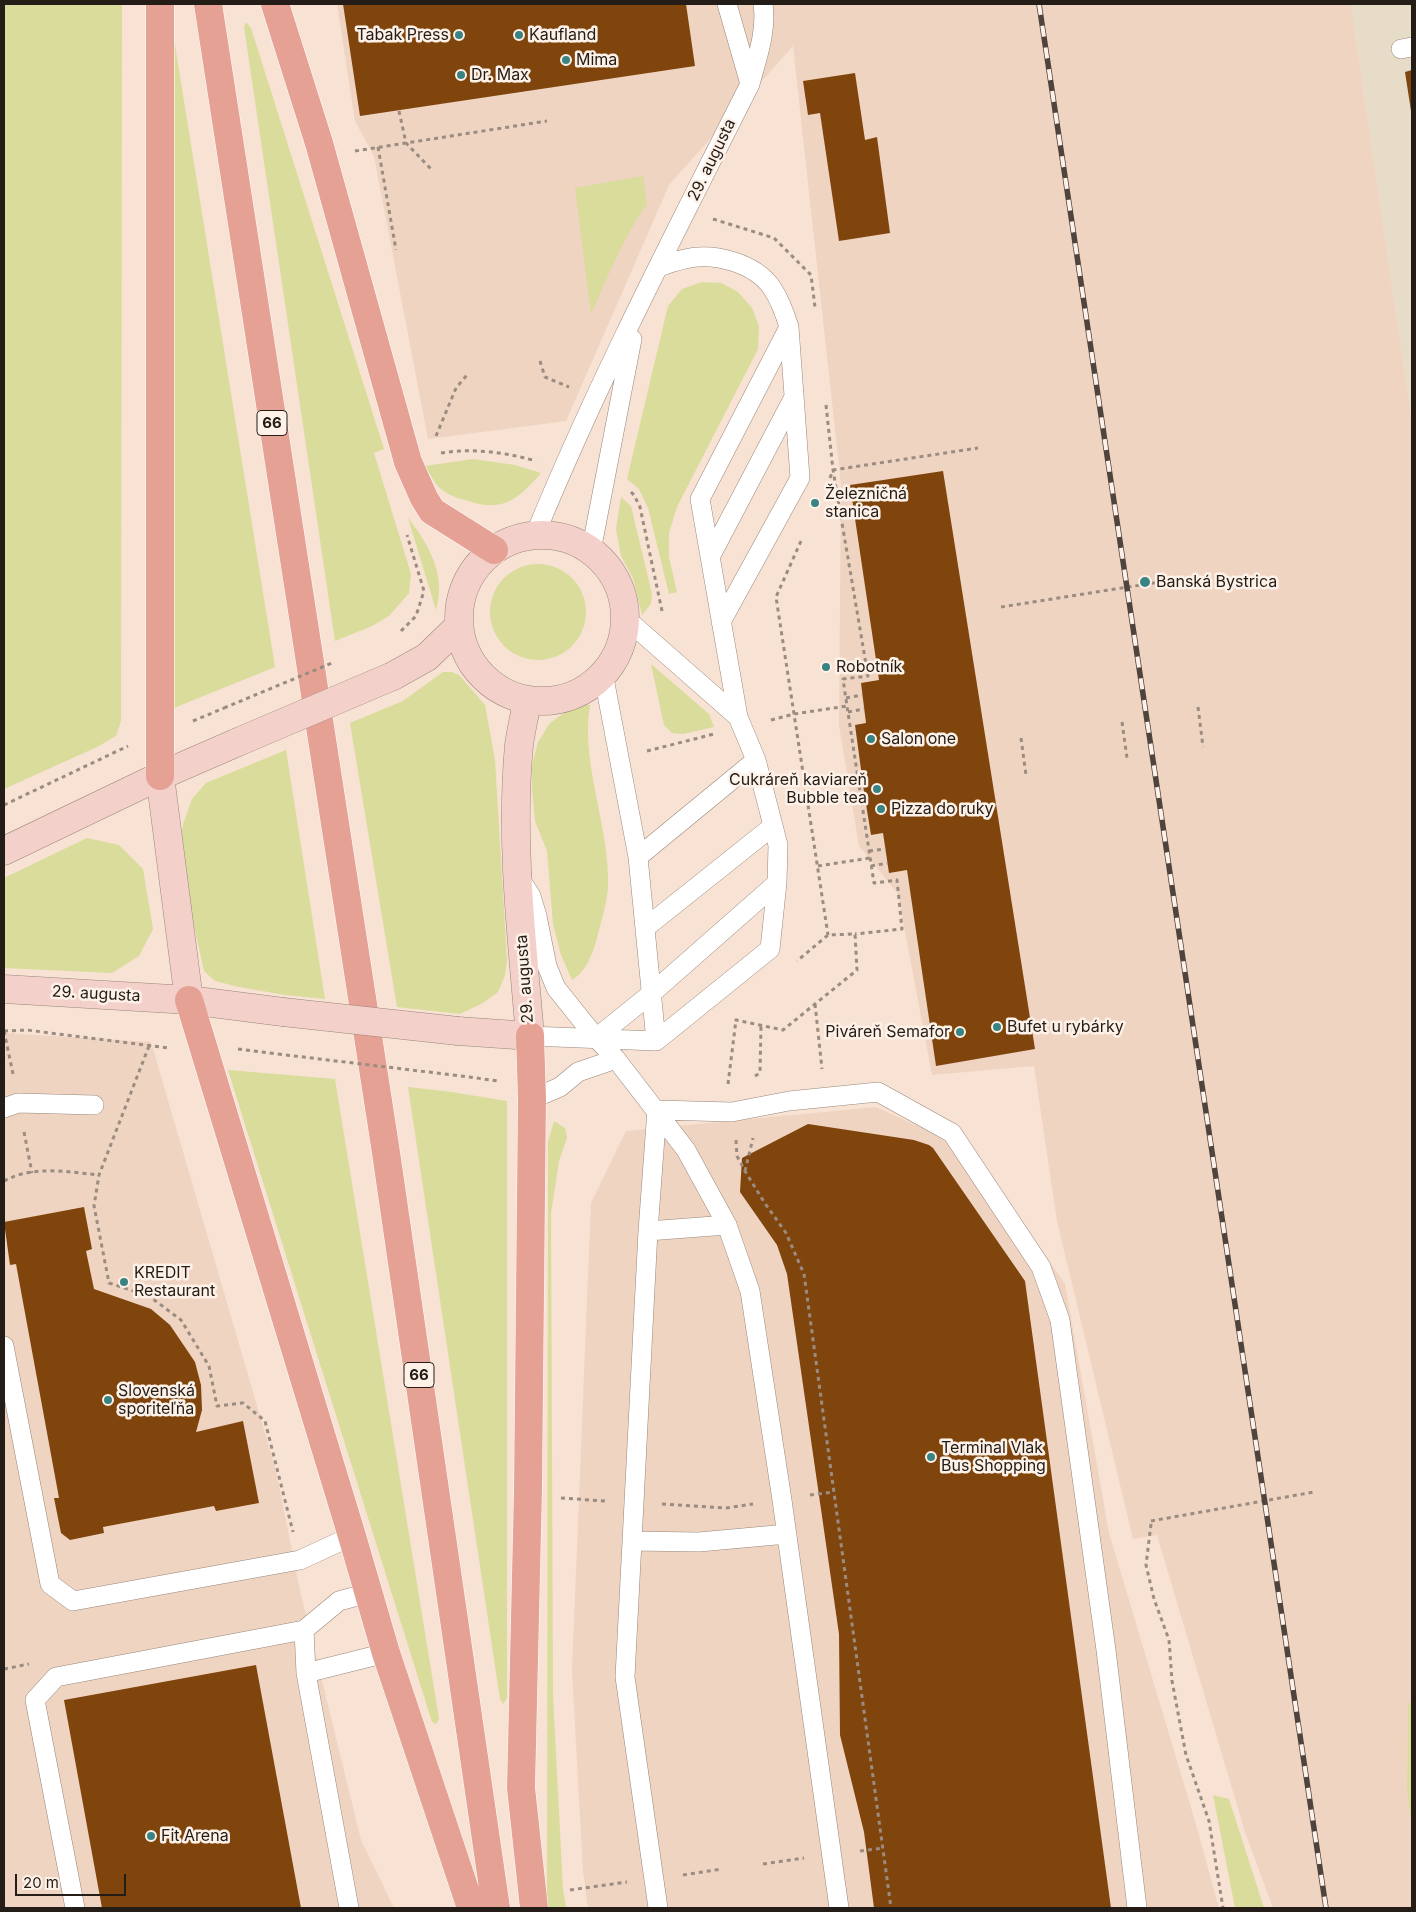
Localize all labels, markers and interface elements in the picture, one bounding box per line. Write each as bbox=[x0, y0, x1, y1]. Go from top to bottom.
place label: Tabak Press bbox=[356, 25, 449, 45]
place label: Kaufland bbox=[529, 25, 596, 45]
marker: Tabak Press bbox=[453, 29, 465, 41]
marker: Kaufland bbox=[513, 29, 525, 41]
place label: Mima bbox=[576, 50, 617, 70]
marker: Mima bbox=[560, 54, 572, 66]
place label: Dr. Max bbox=[471, 65, 529, 85]
marker: Dr. Max bbox=[455, 69, 467, 81]
street label: 29. augusta bbox=[684, 116, 740, 204]
road number: 66 bbox=[257, 410, 287, 436]
place label: Železničná stanica bbox=[825, 484, 907, 522]
marker: Železničná stanica bbox=[809, 497, 821, 509]
place label: Banská Bystrica bbox=[1156, 572, 1277, 592]
marker: Banská Bystrica bbox=[1138, 575, 1152, 589]
place label: Robotník bbox=[836, 657, 902, 677]
marker: Robotník bbox=[820, 661, 832, 673]
place label: Salon one bbox=[881, 729, 956, 749]
marker: Salon one bbox=[865, 733, 877, 745]
place label: Cukráreň kaviareň Bubble tea bbox=[729, 770, 867, 808]
marker: Cukráreň kaviareň Bubble tea bbox=[871, 783, 883, 795]
place label: Pizza do ruky bbox=[891, 799, 993, 819]
marker: Pizza do ruky bbox=[875, 803, 887, 815]
street label: 29. augusta bbox=[512, 934, 538, 1024]
street label: 29. augusta bbox=[51, 982, 141, 1006]
place label: Bufet u rybárky bbox=[1007, 1017, 1124, 1037]
marker: Bufet u rybárky bbox=[991, 1021, 1003, 1033]
place label: Piváreň Semafor bbox=[825, 1022, 950, 1042]
marker: Piváreň Semafor bbox=[954, 1026, 966, 1038]
place label: KREDIT Restaurant bbox=[134, 1263, 215, 1301]
marker: KREDIT Restaurant bbox=[118, 1276, 130, 1288]
road number: 66 bbox=[404, 1362, 434, 1388]
place label: Slovenská sporiteľňa bbox=[118, 1381, 195, 1419]
marker: Slovenská sporiteľňa bbox=[102, 1394, 114, 1406]
place label: Terminal Vlak Bus Shopping bbox=[941, 1438, 1046, 1476]
marker: Terminal Vlak Bus Shopping bbox=[925, 1451, 937, 1463]
place label: Fit Arena bbox=[161, 1826, 229, 1846]
marker: Fit Arena bbox=[145, 1830, 157, 1842]
scale bar bbox=[18, 1864, 129, 1896]
text: 20 m bbox=[23, 1873, 59, 1892]

